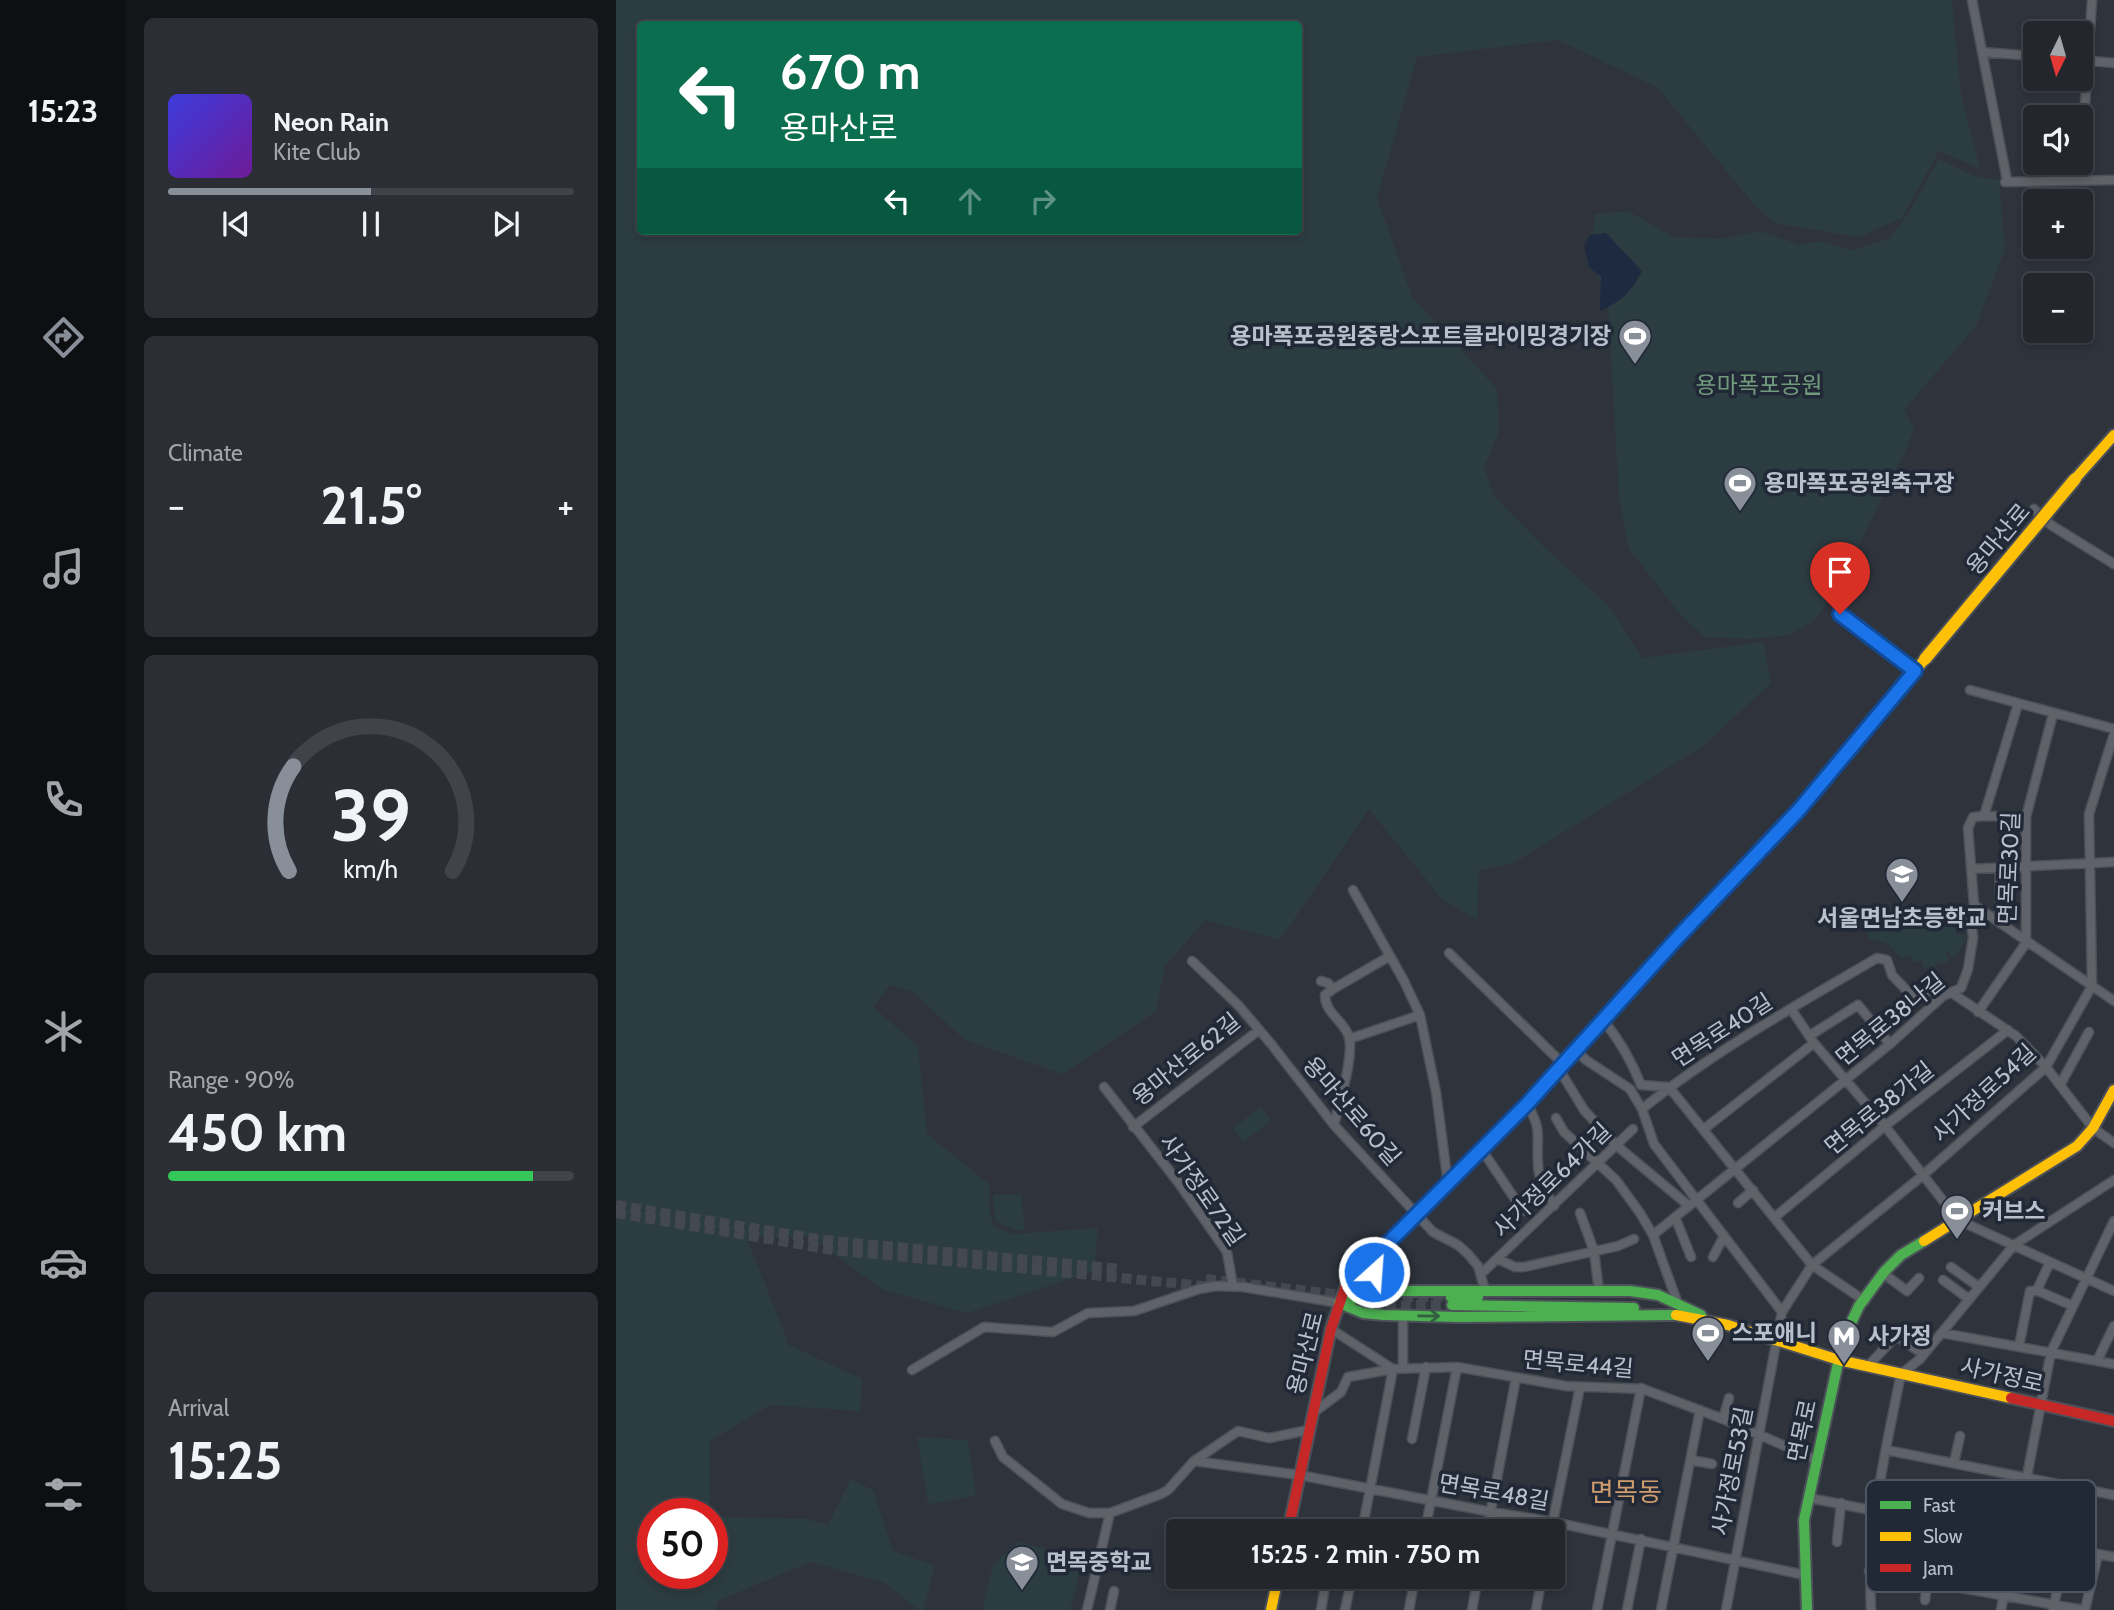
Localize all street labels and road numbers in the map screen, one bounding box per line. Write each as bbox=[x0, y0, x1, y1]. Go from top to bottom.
street label: 용마산로 bbox=[1960, 498, 2036, 580]
street label: 면목로30길 bbox=[1993, 811, 2025, 925]
street label: 면목로38나길 bbox=[1830, 967, 1950, 1071]
street label: 면목로40길 bbox=[1667, 987, 1777, 1073]
street label: 용마산로62길 bbox=[1126, 1007, 1246, 1111]
street label: 사가정로54길 bbox=[1926, 1038, 2042, 1148]
street label: 용마산로60길 bbox=[1297, 1051, 1407, 1171]
street label: 면목로38가길 bbox=[1819, 1056, 1939, 1160]
street label: 사가정로64가길 bbox=[1487, 1117, 1617, 1243]
street label: 사가정로72길 bbox=[1153, 1129, 1251, 1251]
street label: 용마산로 bbox=[1281, 1309, 1329, 1397]
street label: 면목로44길 bbox=[1521, 1345, 1635, 1383]
street label: 사가정로 bbox=[1958, 1352, 2046, 1398]
street label: 면목로 bbox=[1782, 1397, 1822, 1465]
street label: 사가정로53길 bbox=[1706, 1404, 1758, 1538]
street label: 면목로48길 bbox=[1436, 1468, 1552, 1516]

